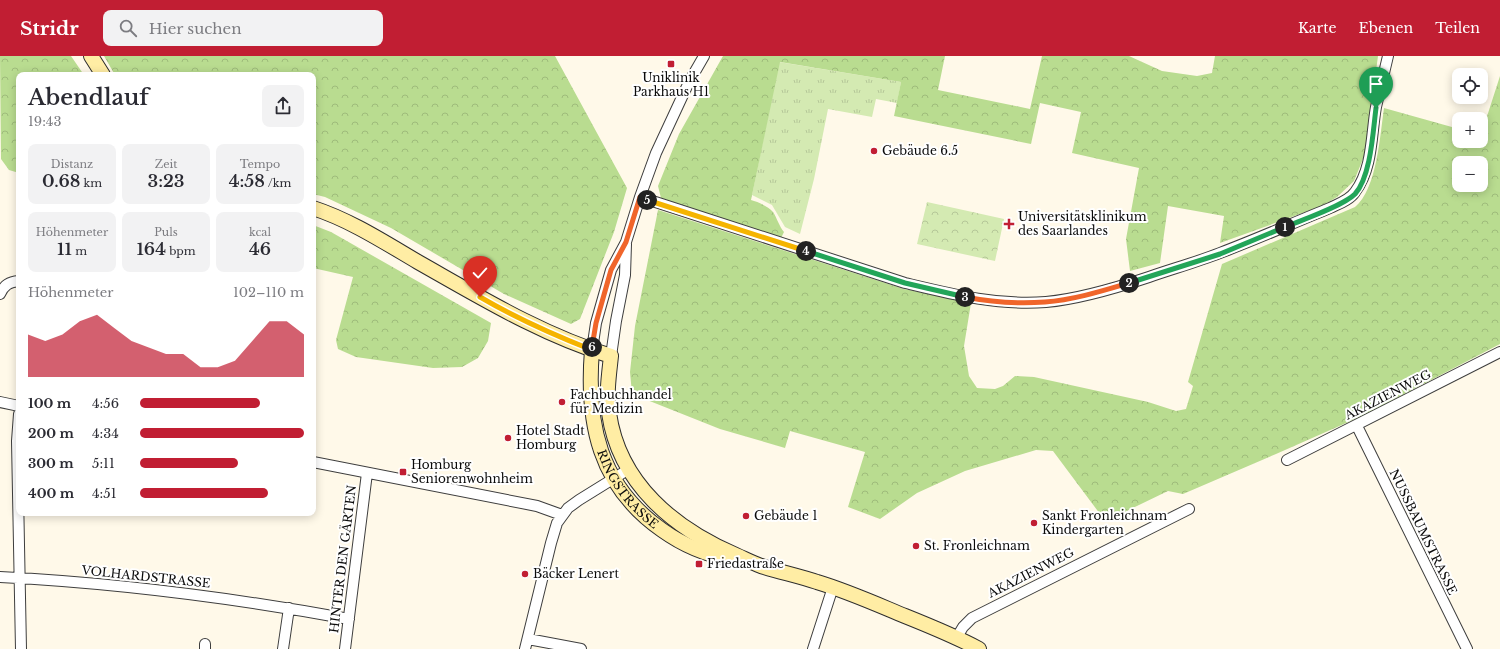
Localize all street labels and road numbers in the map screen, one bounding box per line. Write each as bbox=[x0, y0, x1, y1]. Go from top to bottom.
street label: AKAZIENWEG bbox=[1341, 366, 1434, 423]
street label: RINGSTRASSE bbox=[594, 447, 662, 532]
street label: NUSSBAUMSTRASSE bbox=[1386, 466, 1461, 597]
street label: HINTER DEN GÄRTEN bbox=[325, 484, 359, 634]
street label: AKAZIENWEG bbox=[984, 544, 1077, 601]
street label: VOLHARDSTRASSE bbox=[80, 562, 212, 591]

